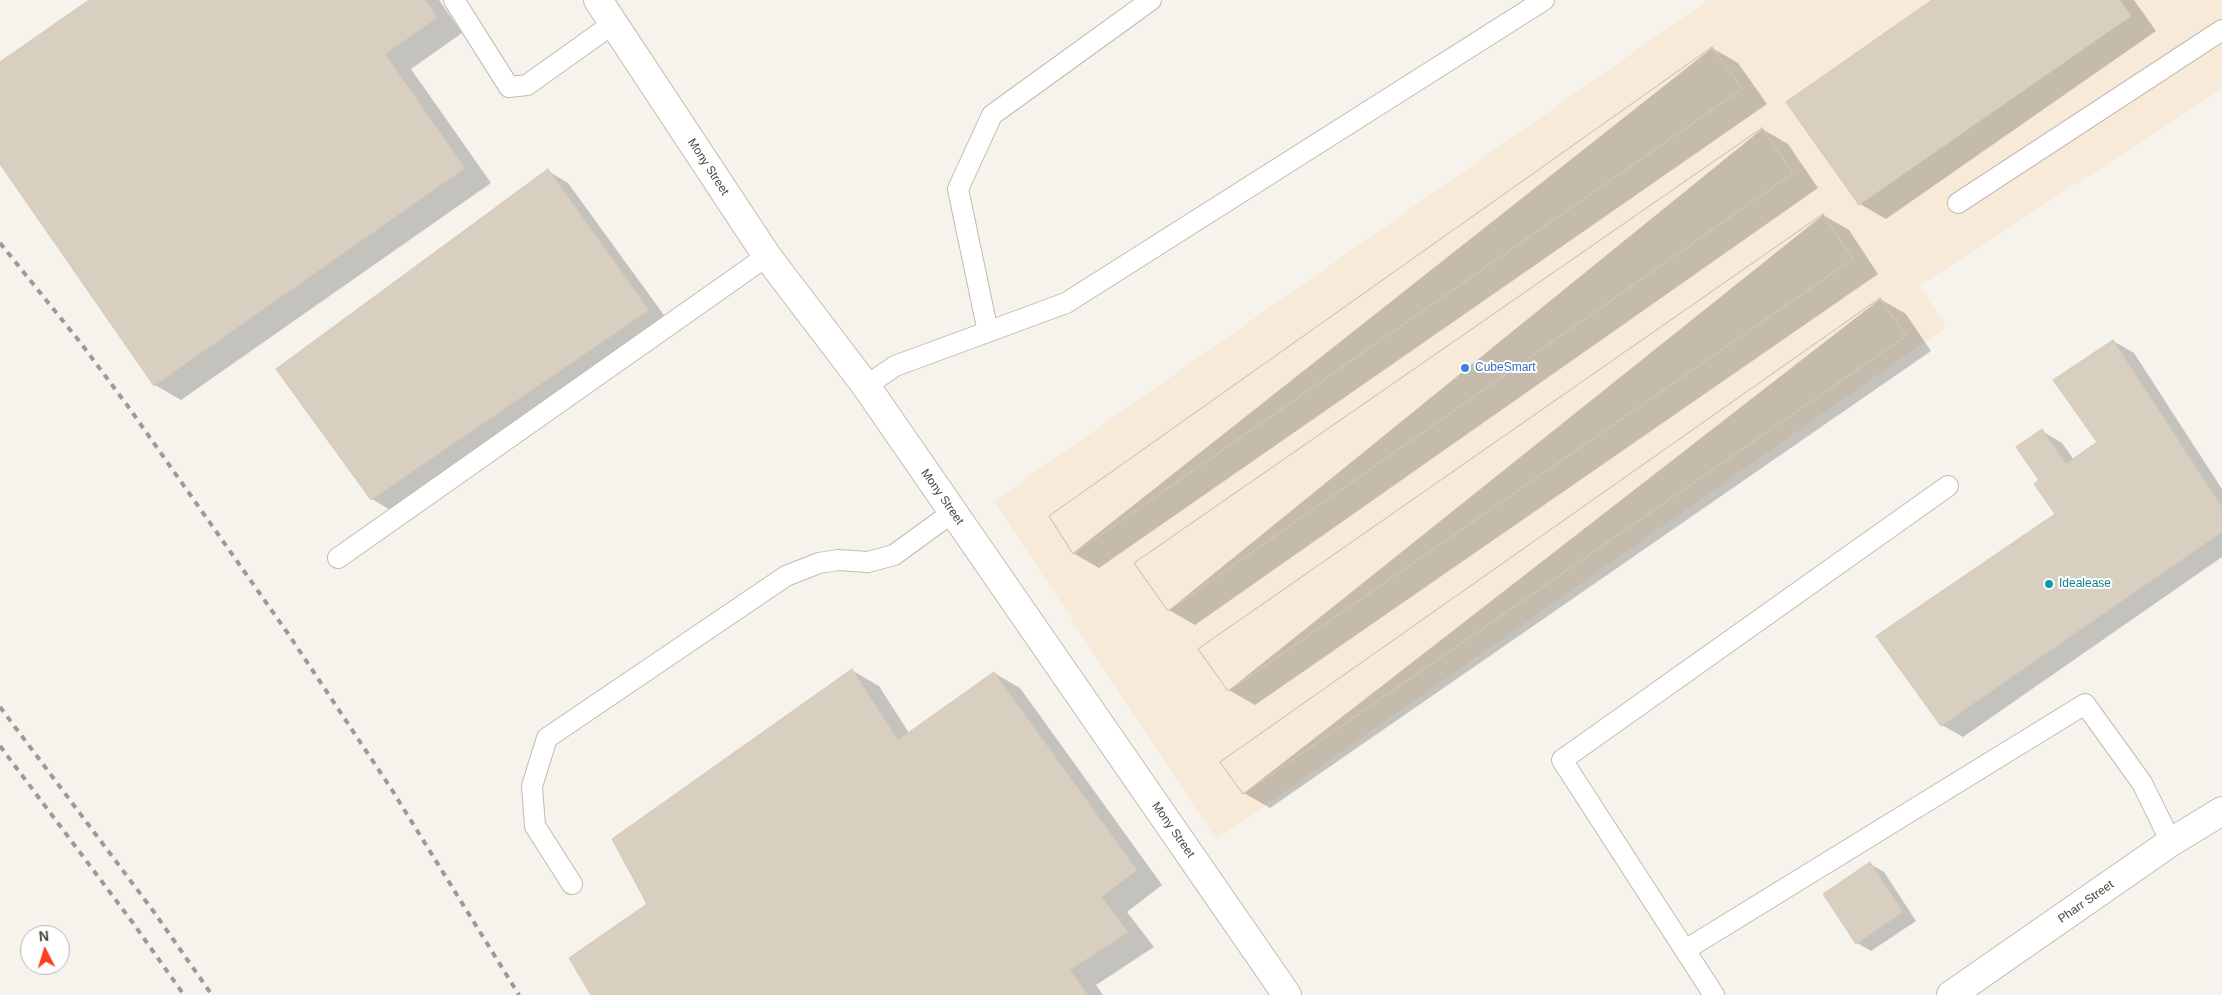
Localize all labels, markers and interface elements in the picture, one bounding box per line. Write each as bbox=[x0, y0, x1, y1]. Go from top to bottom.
street label: Mony Street bbox=[684, 136, 732, 198]
place label: CubeSmart bbox=[1475, 361, 1536, 375]
marker: CubeSmart bbox=[1459, 362, 1471, 374]
street label: Mony Street bbox=[918, 466, 966, 528]
place label: Idealease bbox=[2059, 577, 2111, 591]
marker: Idealease bbox=[2043, 578, 2055, 590]
street label: Mony Street bbox=[1149, 799, 1197, 861]
street label: Pharr Street bbox=[2055, 878, 2117, 926]
north arrow bbox=[20, 925, 70, 975]
text: N bbox=[38, 928, 50, 944]

